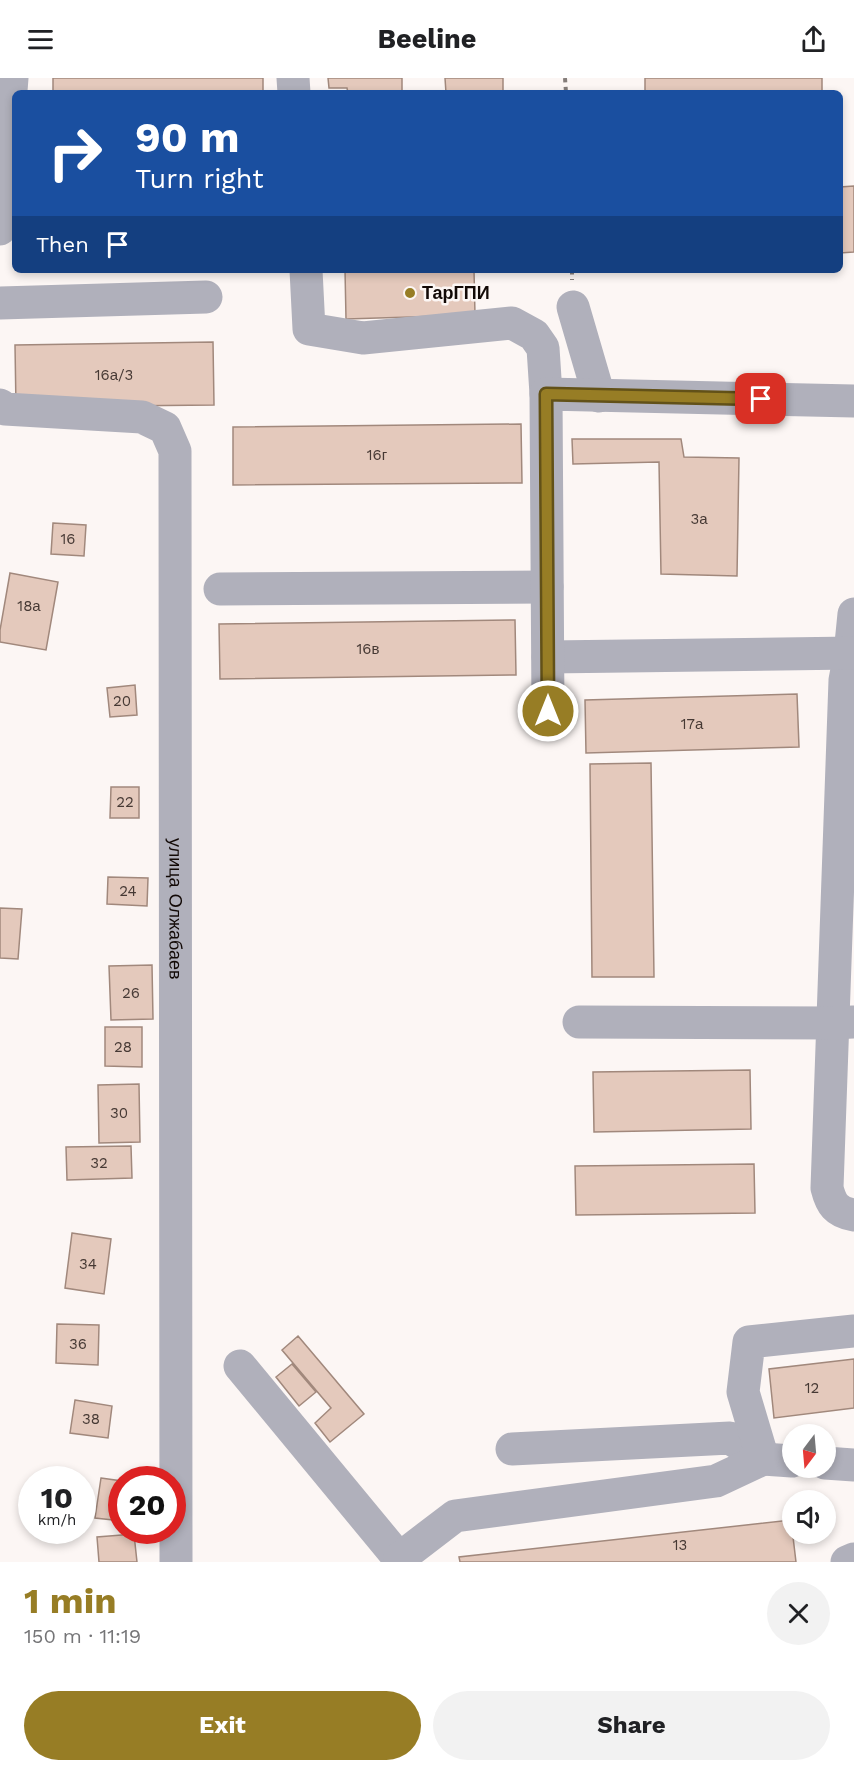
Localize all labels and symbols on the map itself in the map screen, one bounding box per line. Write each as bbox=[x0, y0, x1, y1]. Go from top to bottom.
place label: ТарГПИ bbox=[422, 282, 490, 303]
marker: ТарГПИ bbox=[403, 286, 417, 300]
house number: 16а/3 bbox=[95, 366, 133, 384]
pin bbox=[735, 373, 786, 424]
house number: 16г bbox=[367, 446, 388, 464]
house number: 3а bbox=[690, 510, 708, 528]
house number: 16 bbox=[61, 530, 75, 548]
house number: 18а bbox=[17, 597, 41, 615]
house number: 16в bbox=[357, 640, 379, 658]
position arrow bbox=[516, 679, 580, 743]
house number: 20 bbox=[113, 692, 131, 710]
house number: 17а bbox=[681, 715, 704, 733]
house number: 22 bbox=[116, 793, 134, 811]
street label: улица Олжабаев bbox=[165, 838, 186, 980]
house number: 24 bbox=[119, 882, 137, 900]
house number: 26 bbox=[122, 984, 140, 1002]
house number: 28 bbox=[114, 1038, 132, 1056]
house number: 30 bbox=[110, 1104, 128, 1122]
house number: 32 bbox=[90, 1154, 108, 1172]
house number: 34 bbox=[79, 1255, 97, 1273]
house number: 36 bbox=[69, 1335, 87, 1353]
house number: 12 bbox=[805, 1379, 819, 1397]
house number: 38 bbox=[82, 1410, 100, 1428]
north arrow bbox=[782, 1424, 836, 1478]
speed limit sign: 20 bbox=[108, 1466, 186, 1544]
house number: 13 bbox=[673, 1536, 687, 1554]

